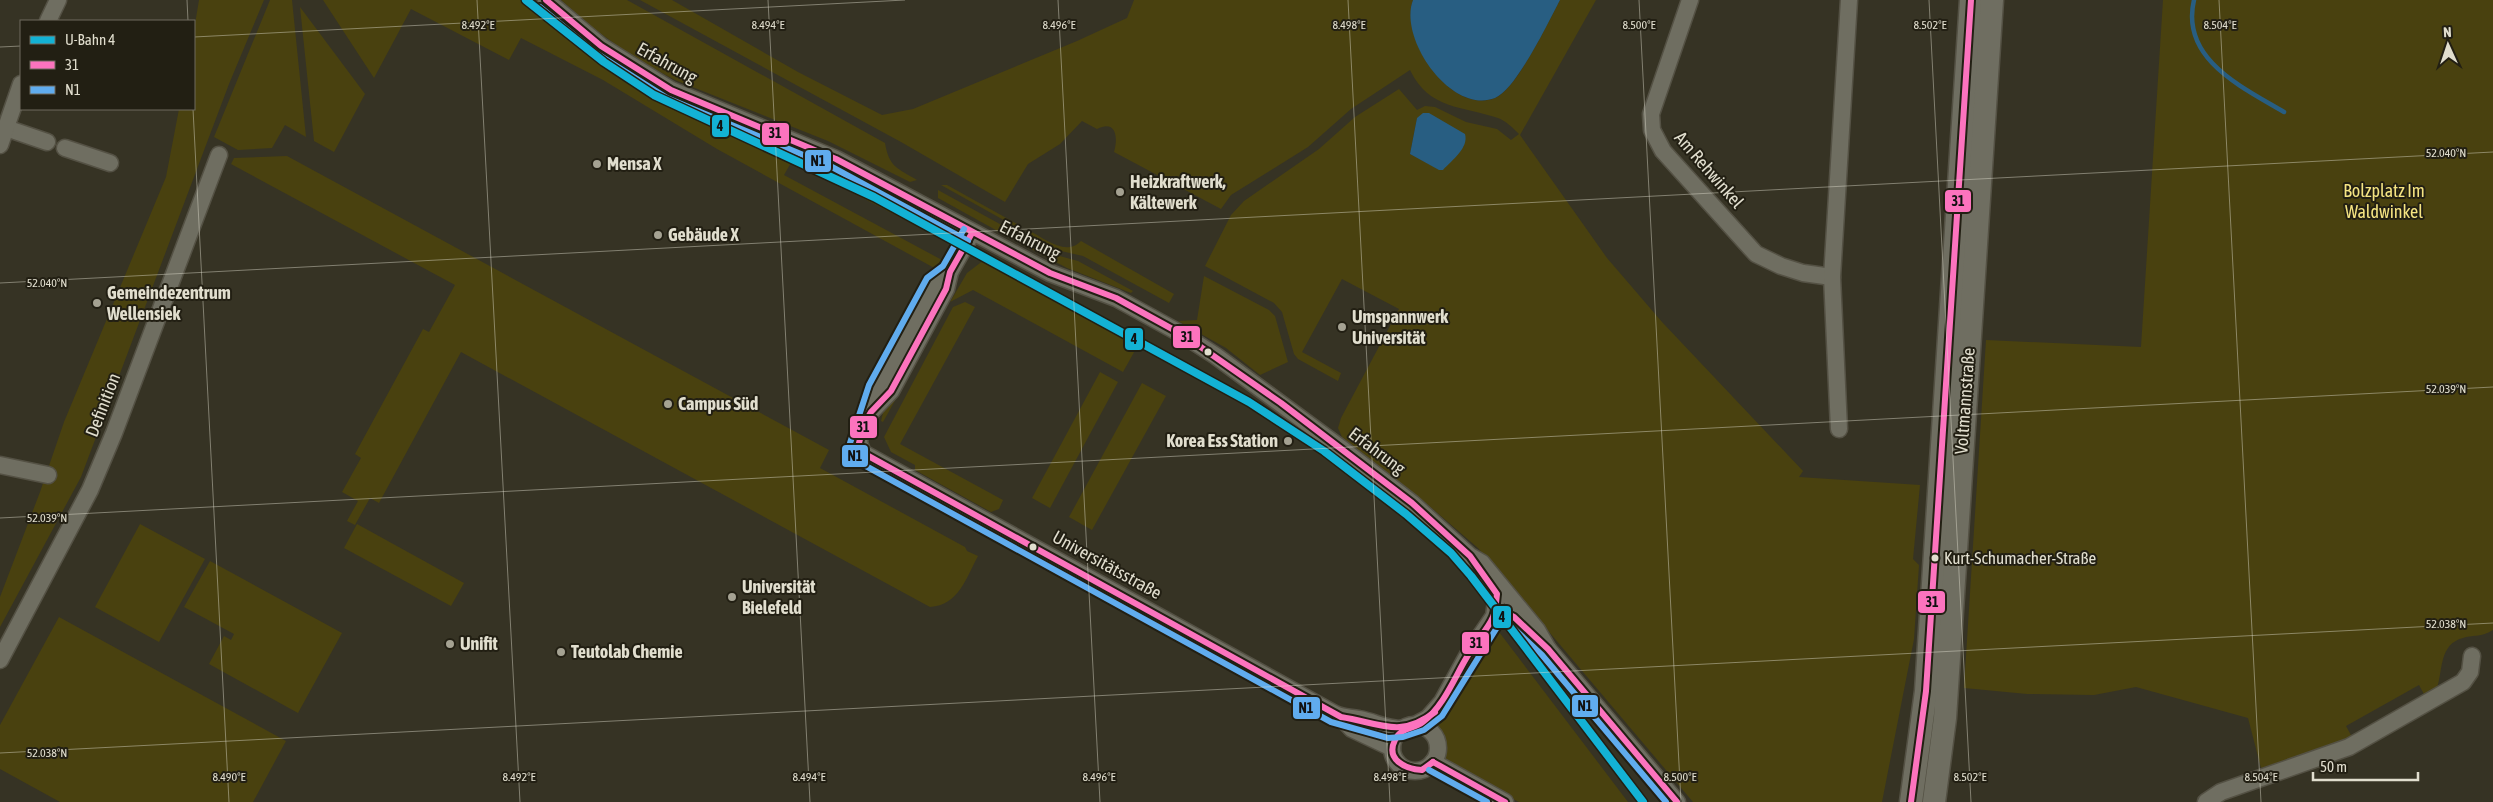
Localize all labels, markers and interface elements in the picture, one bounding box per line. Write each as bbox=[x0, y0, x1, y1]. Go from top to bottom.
text: 8.492°E bbox=[461, 18, 495, 32]
text: 8.494°E bbox=[751, 18, 785, 32]
text: 8.496°E bbox=[1042, 18, 1076, 32]
text: 8.498°E bbox=[1332, 18, 1366, 32]
text: 8.500°E bbox=[1622, 18, 1656, 32]
text: 8.502°E bbox=[1913, 18, 1947, 32]
text: 8.504°E bbox=[2203, 18, 2237, 32]
legend bbox=[20, 20, 195, 110]
north arrow bbox=[2423, 20, 2473, 70]
text: N bbox=[2443, 24, 2452, 40]
text: U-Bahn 4 bbox=[65, 31, 115, 48]
street label: Erfahrung bbox=[634, 38, 701, 88]
text: 31 bbox=[65, 56, 79, 73]
text: N1 bbox=[65, 81, 81, 98]
line badge: 4 bbox=[711, 114, 730, 138]
text: 4 bbox=[716, 118, 724, 134]
line badge: 31 bbox=[761, 122, 790, 146]
text: 31 bbox=[768, 125, 782, 141]
street label: Am Rehwinkel bbox=[1671, 127, 1748, 212]
text: 52.040°N bbox=[2426, 146, 2466, 160]
line badge: N1 bbox=[804, 149, 832, 173]
place label: Mensa X bbox=[607, 153, 662, 174]
text: N1 bbox=[811, 153, 826, 169]
marker: Mensa X bbox=[591, 158, 603, 170]
place label: Heizkraftwerk, Kältewerk bbox=[1130, 171, 1226, 213]
park label: Bolzplatz Im Waldwinkel bbox=[2343, 180, 2425, 222]
marker: Heizkraftwerk, Kältewerk bbox=[1114, 186, 1126, 198]
line badge: 31 bbox=[1944, 189, 1972, 213]
text: 31 bbox=[1951, 193, 1965, 209]
street label: Erfahrung bbox=[996, 215, 1064, 264]
place label: Gebäude X bbox=[668, 224, 739, 245]
marker: Gebäude X bbox=[652, 229, 664, 241]
text: 52.040°N bbox=[27, 276, 67, 290]
place label: Gemeindezentrum Wellensiek bbox=[106, 282, 231, 324]
marker: Gemeindezentrum Wellensiek bbox=[91, 297, 103, 309]
place label: Umspannwerk Universität bbox=[1352, 306, 1449, 348]
marker: Umspannwerk Universität bbox=[1336, 321, 1348, 333]
line badge: 31 bbox=[1172, 325, 1201, 349]
line badge: 4 bbox=[1124, 327, 1144, 351]
text: 31 bbox=[1180, 329, 1194, 345]
text: 4 bbox=[1130, 331, 1138, 347]
unlabelled marker bbox=[1203, 347, 1213, 357]
street label: Voltmannstraße bbox=[1950, 347, 1979, 455]
street label: Definition bbox=[81, 370, 124, 440]
text: 52.039°N bbox=[2426, 382, 2466, 396]
place label: Campus Süd bbox=[678, 393, 758, 414]
marker: Campus Süd bbox=[662, 398, 674, 410]
line badge: 31 bbox=[849, 415, 878, 439]
text: 31 bbox=[856, 419, 870, 435]
street label: Erfahrung bbox=[1345, 423, 1410, 479]
place label: Korea Ess Station bbox=[1166, 430, 1278, 451]
marker: Korea Ess Station bbox=[1282, 435, 1294, 447]
line badge: N1 bbox=[841, 444, 869, 468]
text: N1 bbox=[848, 448, 863, 464]
text: 52.039°N bbox=[27, 511, 67, 525]
street label: Universitätsstraße bbox=[1049, 526, 1165, 603]
unlabelled marker bbox=[1028, 542, 1038, 552]
place label: Kurt-Schumacher-Straße bbox=[1944, 548, 2097, 568]
marker: Kurt-Schumacher-Straße bbox=[1930, 553, 1940, 563]
place label: Universität Bielefeld bbox=[742, 576, 816, 618]
line badge: 31 bbox=[1917, 590, 1946, 614]
marker: Universität Bielefeld bbox=[726, 591, 738, 603]
text: 31 bbox=[1925, 594, 1939, 610]
line badge: 4 bbox=[1492, 605, 1512, 629]
text: 4 bbox=[1498, 609, 1506, 625]
text: 52.038°N bbox=[2426, 617, 2466, 631]
line badge: 31 bbox=[1461, 631, 1490, 655]
place label: Unifit bbox=[460, 633, 499, 654]
text: 31 bbox=[1469, 635, 1483, 651]
marker: Unifit bbox=[444, 638, 456, 650]
place label: Teutolab Chemie bbox=[571, 641, 683, 662]
marker: Teutolab Chemie bbox=[555, 646, 567, 658]
line badge: N1 bbox=[1571, 694, 1599, 718]
line badge: N1 bbox=[1292, 696, 1321, 720]
text: N1 bbox=[1578, 698, 1593, 714]
text: N1 bbox=[1299, 700, 1314, 716]
text: 52.038°N bbox=[27, 746, 67, 760]
scale bar bbox=[2313, 750, 2418, 782]
text: 50 m bbox=[2320, 758, 2347, 775]
text: 8.490°E bbox=[212, 770, 246, 784]
text: 8.492°E bbox=[502, 770, 536, 784]
text: 8.494°E bbox=[792, 770, 826, 784]
text: 8.496°E bbox=[1082, 770, 1116, 784]
text: 8.498°E bbox=[1373, 770, 1407, 784]
text: 8.500°E bbox=[1663, 770, 1697, 784]
text: 8.502°E bbox=[1953, 770, 1987, 784]
text: 8.504°E bbox=[2244, 770, 2278, 784]

